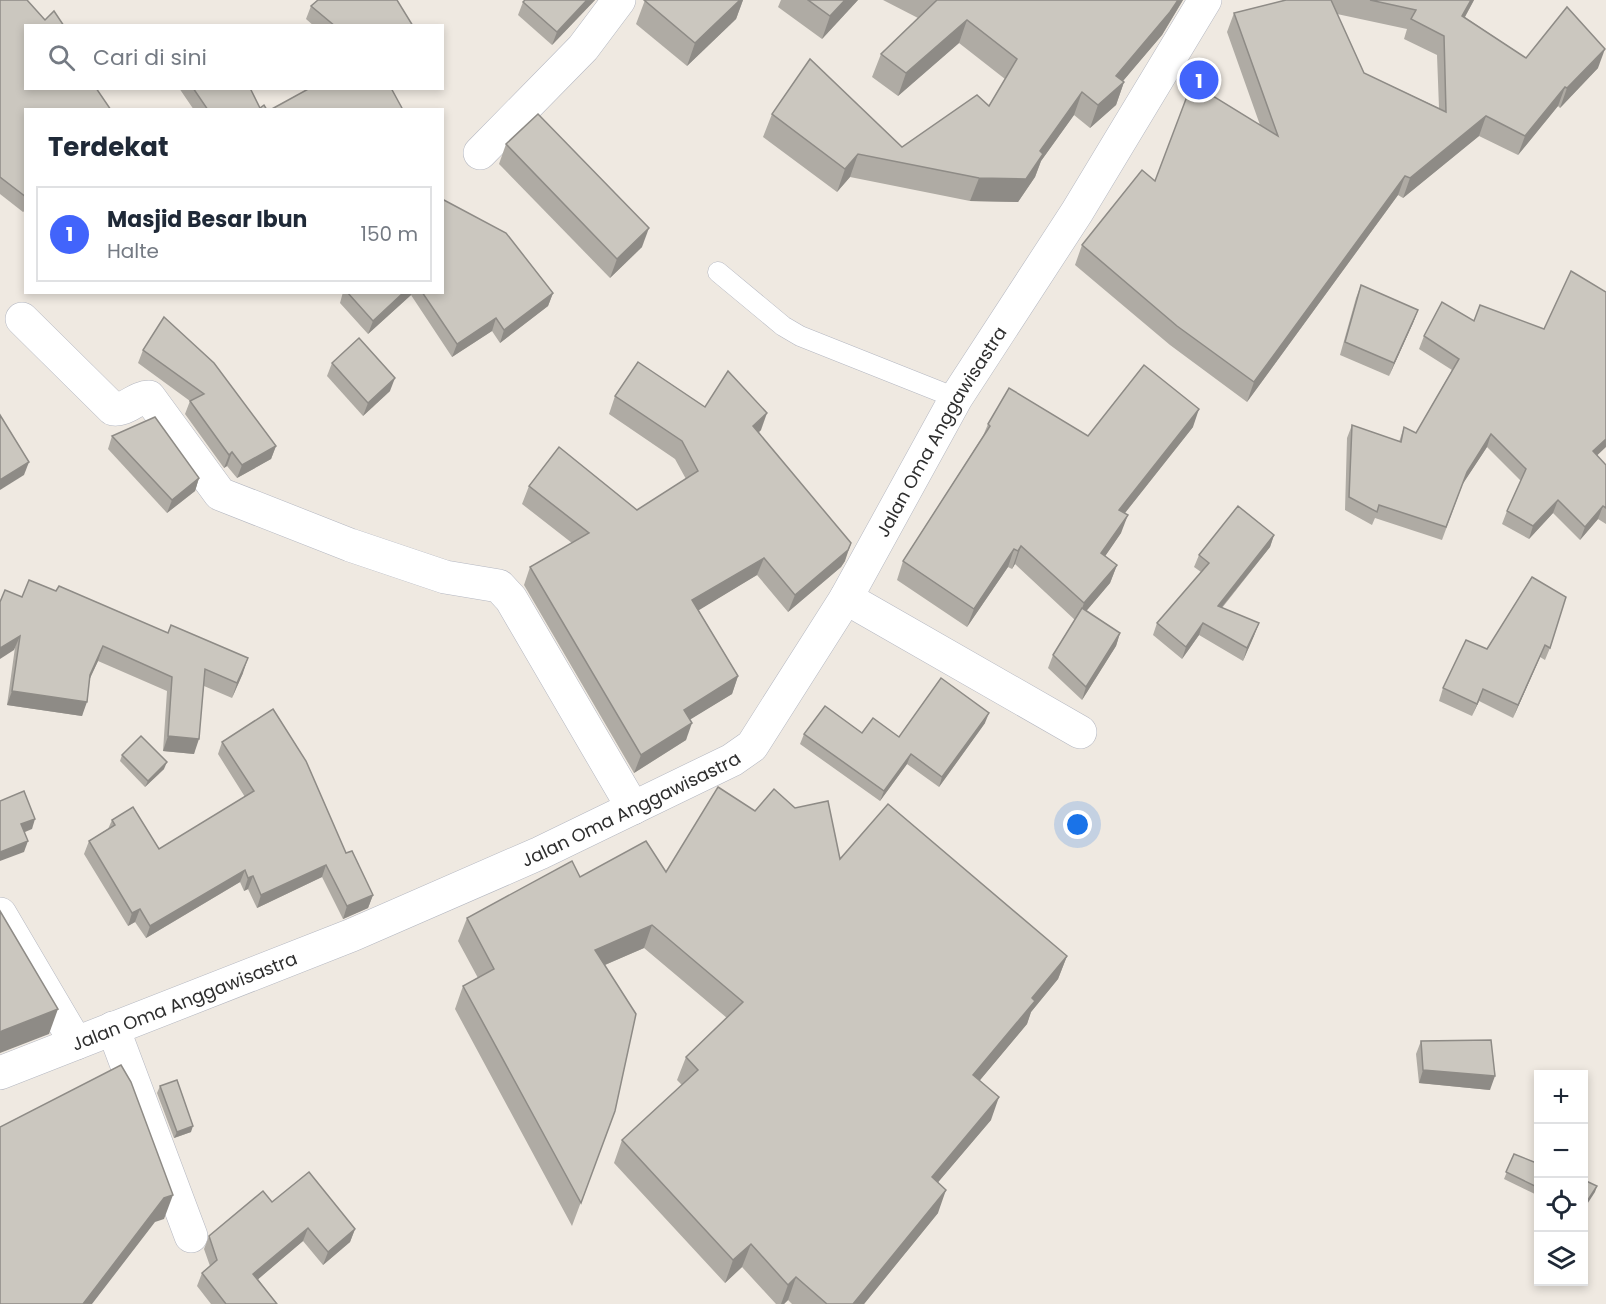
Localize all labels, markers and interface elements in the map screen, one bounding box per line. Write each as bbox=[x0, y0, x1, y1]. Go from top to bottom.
search box bbox=[24, 24, 444, 90]
icon: search bbox=[45, 41, 78, 74]
text: Cari di sini bbox=[93, 42, 207, 73]
pin: 1 bbox=[1180, 58, 1218, 103]
text: Terdekat bbox=[48, 129, 168, 165]
text: Masjid Besar Ibun bbox=[107, 204, 307, 235]
text: 1 bbox=[66, 220, 73, 248]
text: 150 m bbox=[361, 220, 418, 248]
text: Halte bbox=[107, 237, 159, 265]
street label: Jalan Oma Anggawisastra bbox=[870, 321, 1012, 541]
street label: Jalan Oma Anggawisastra bbox=[517, 745, 745, 872]
your location bbox=[1063, 810, 1092, 839]
street label: Jalan Oma Anggawisastra bbox=[68, 945, 301, 1056]
map controls bbox=[1534, 1070, 1588, 1286]
button: + bbox=[1534, 1070, 1588, 1124]
button: − bbox=[1534, 1124, 1588, 1178]
button: locate bbox=[1534, 1178, 1588, 1232]
button: layers bbox=[1534, 1232, 1588, 1286]

